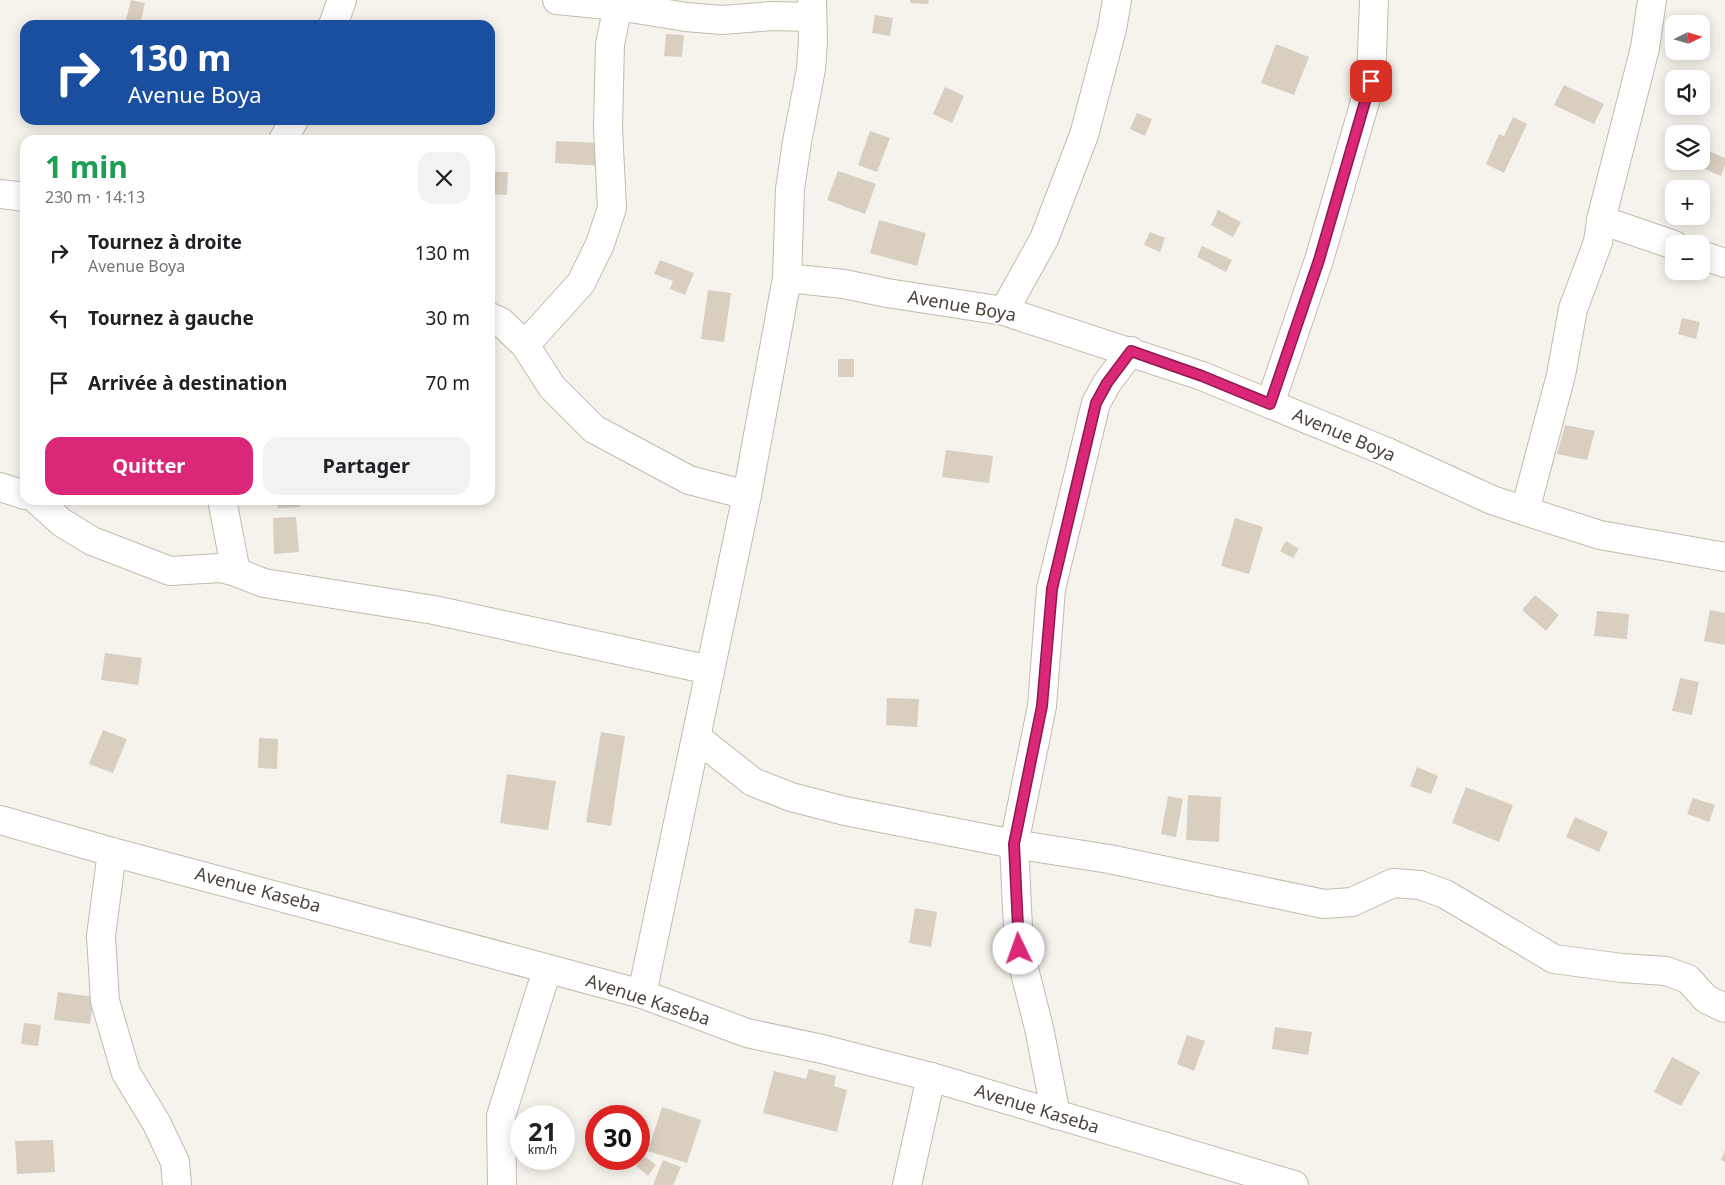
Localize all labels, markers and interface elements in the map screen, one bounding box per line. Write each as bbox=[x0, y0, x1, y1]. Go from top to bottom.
north arrow bbox=[1665, 15, 1710, 60]
map controls bbox=[1665, 15, 1710, 280]
text: 130 m bbox=[128, 34, 231, 81]
icon: right bbox=[45, 40, 110, 105]
pin bbox=[1350, 60, 1392, 102]
icon: arrive bbox=[1357, 67, 1385, 95]
button: sound bbox=[1665, 70, 1710, 115]
text: Avenue Boya bbox=[128, 79, 262, 109]
button: layers bbox=[1665, 125, 1710, 170]
text: 1 min bbox=[45, 146, 128, 187]
button: close bbox=[418, 152, 470, 204]
button: + bbox=[1665, 180, 1710, 225]
text: 230 m · 14:13 bbox=[45, 186, 145, 208]
text: Tournez à droite bbox=[88, 229, 242, 255]
button: − bbox=[1665, 235, 1710, 280]
icon: right bbox=[45, 239, 73, 267]
text: 130 m bbox=[415, 240, 470, 266]
text: Avenue Boya bbox=[88, 255, 185, 277]
street label: Avenue Boya bbox=[906, 284, 1018, 326]
icon: left bbox=[45, 304, 73, 332]
text: Tournez à gauche bbox=[88, 305, 254, 331]
text: 30 m bbox=[426, 305, 470, 331]
icon: arrive bbox=[45, 369, 73, 397]
text: Arrivée à destination bbox=[88, 370, 287, 396]
text: 70 m bbox=[426, 370, 470, 396]
street label: Avenue Boya bbox=[1289, 402, 1399, 466]
button: Quitter bbox=[45, 437, 253, 495]
button: Partager bbox=[263, 437, 470, 495]
street label: Avenue Kaseba bbox=[193, 861, 324, 917]
position arrow bbox=[992, 922, 1044, 974]
street label: Avenue Kaseba bbox=[583, 968, 713, 1030]
street label: Avenue Kaseba bbox=[972, 1078, 1103, 1138]
speed limit sign: 30 bbox=[585, 1105, 650, 1170]
text: 21 bbox=[528, 1114, 557, 1148]
text: km/h bbox=[528, 1141, 557, 1158]

